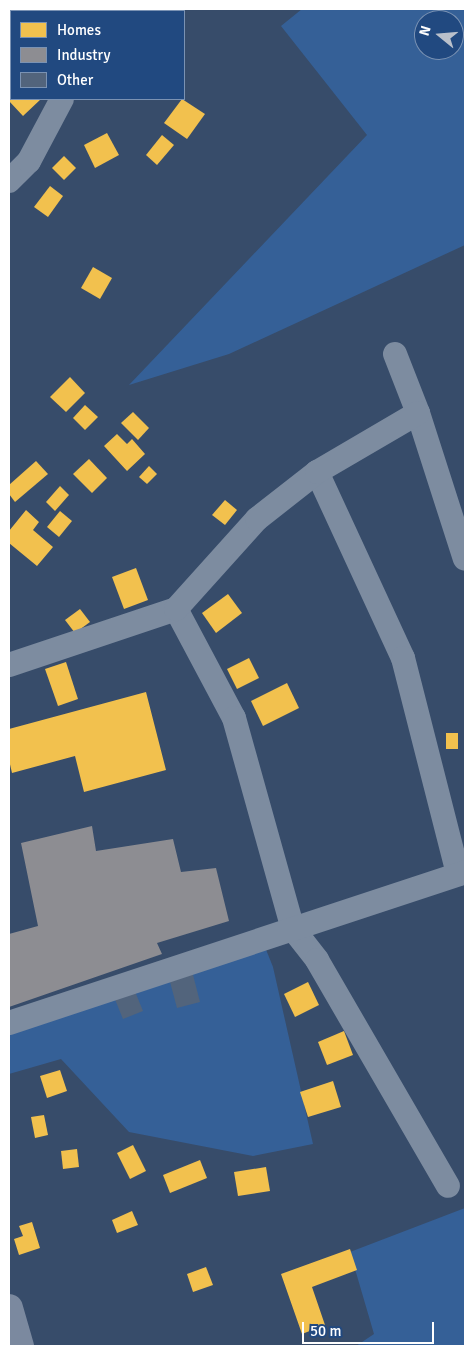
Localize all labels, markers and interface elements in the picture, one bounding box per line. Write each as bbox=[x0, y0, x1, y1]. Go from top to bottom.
legend bbox=[10, 10, 185, 100]
north arrow bbox=[414, 10, 464, 60]
text: Homes bbox=[57, 21, 101, 39]
text: N bbox=[416, 24, 435, 38]
text: Industry bbox=[57, 46, 110, 64]
text: Other bbox=[57, 71, 93, 89]
scale bar bbox=[304, 1312, 436, 1344]
text: 50 m bbox=[310, 1322, 341, 1340]

